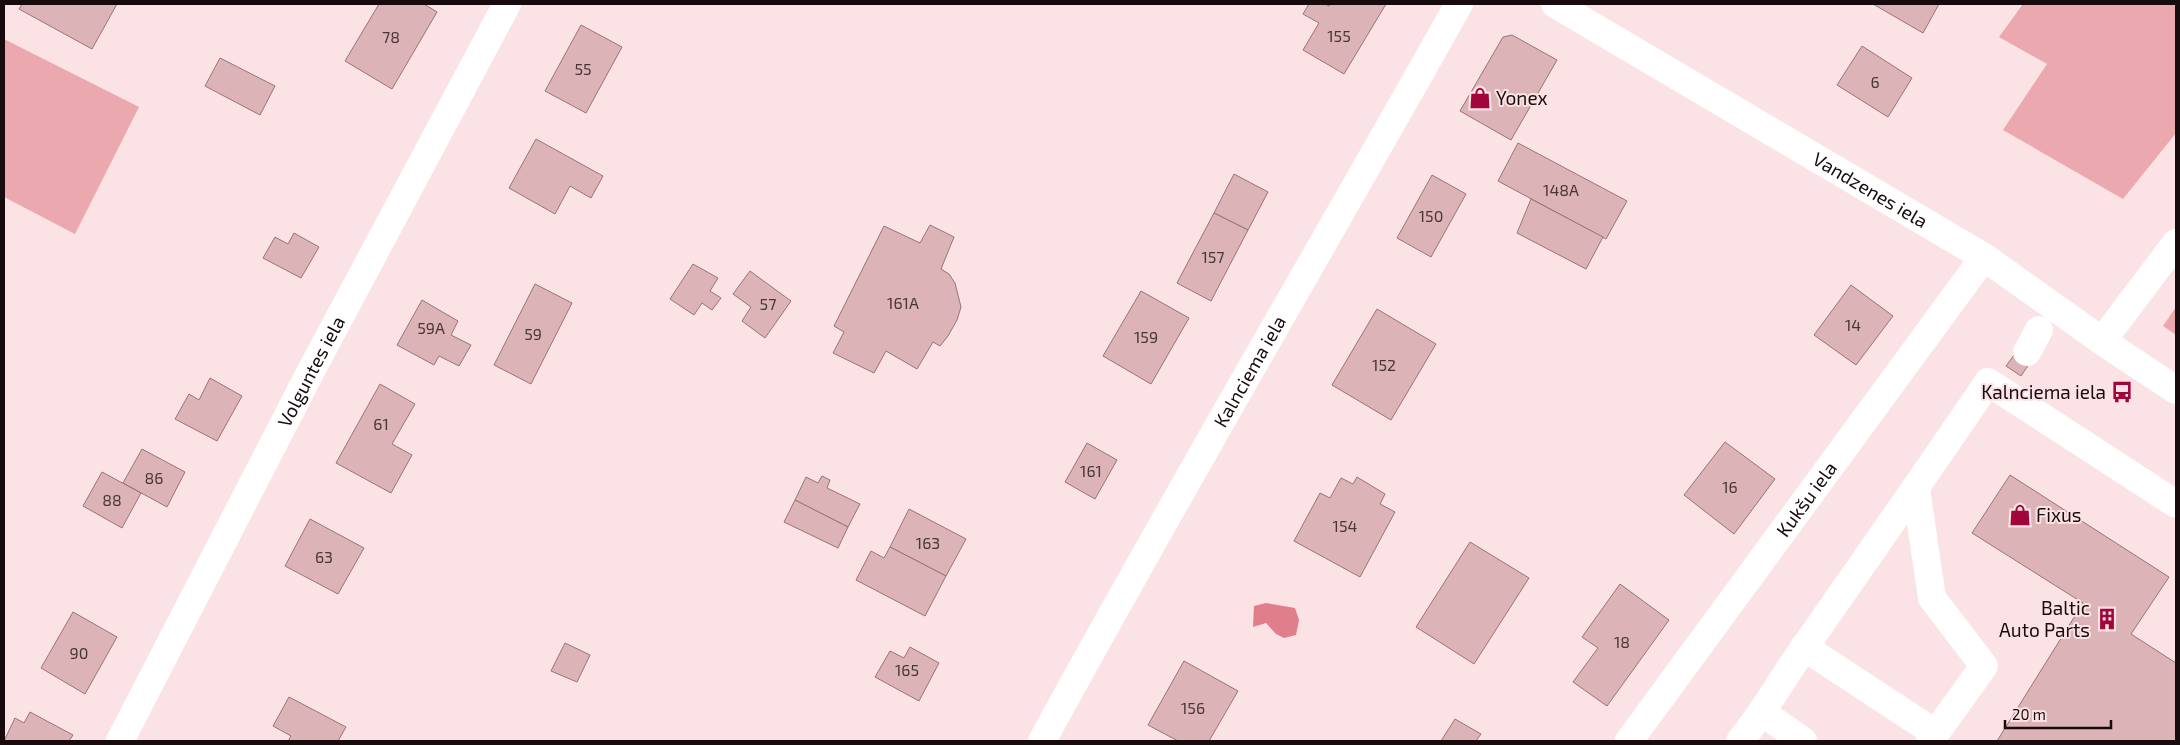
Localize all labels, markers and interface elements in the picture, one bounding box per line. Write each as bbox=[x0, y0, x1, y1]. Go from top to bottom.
house number: 155 bbox=[1327, 26, 1351, 45]
house number: 78 bbox=[382, 27, 400, 46]
house number: 55 bbox=[574, 59, 592, 78]
house number: 6 bbox=[1870, 72, 1880, 91]
shop icon: Yonex bbox=[1467, 85, 1493, 111]
place label: Yonex bbox=[1496, 86, 1548, 109]
street label: Vandzenes iela bbox=[1809, 147, 1932, 232]
house number: 148A bbox=[1543, 180, 1579, 199]
house number: 150 bbox=[1419, 206, 1443, 225]
house number: 157 bbox=[1201, 247, 1225, 266]
house number: 161A bbox=[887, 293, 919, 312]
house number: 57 bbox=[760, 294, 776, 313]
street label: Kalnciema iela bbox=[1208, 311, 1290, 431]
street label: Volguntes iela bbox=[272, 312, 349, 431]
house number: 14 bbox=[1845, 315, 1861, 334]
house number: 59A bbox=[417, 318, 445, 337]
house number: 59 bbox=[524, 324, 542, 343]
house number: 159 bbox=[1134, 327, 1158, 346]
house number: 152 bbox=[1372, 355, 1396, 374]
bus stop icon: Kalnciema iela bbox=[2109, 379, 2135, 405]
place label: Kalnciema iela bbox=[1981, 380, 2106, 403]
house number: 61 bbox=[373, 414, 389, 433]
street label: Kukšu iela bbox=[1771, 457, 1841, 541]
house number: 161 bbox=[1080, 461, 1102, 480]
house number: 86 bbox=[145, 468, 163, 487]
house number: 16 bbox=[1722, 477, 1738, 496]
house number: 88 bbox=[102, 490, 122, 509]
shop icon: Fixus bbox=[2007, 502, 2033, 528]
place label: Fixus bbox=[2036, 503, 2081, 526]
house number: 154 bbox=[1333, 516, 1358, 535]
house number: 163 bbox=[916, 533, 940, 552]
house number: 63 bbox=[315, 547, 333, 566]
place label: Baltic Auto Parts bbox=[1999, 596, 2090, 641]
building icon: Baltic Auto Parts bbox=[2094, 606, 2120, 632]
house number: 18 bbox=[1614, 632, 1630, 651]
house number: 90 bbox=[70, 643, 88, 662]
house number: 165 bbox=[895, 660, 919, 679]
house number: 156 bbox=[1181, 698, 1205, 717]
scale bar bbox=[2005, 698, 2111, 730]
text: 20 m bbox=[2012, 705, 2046, 723]

